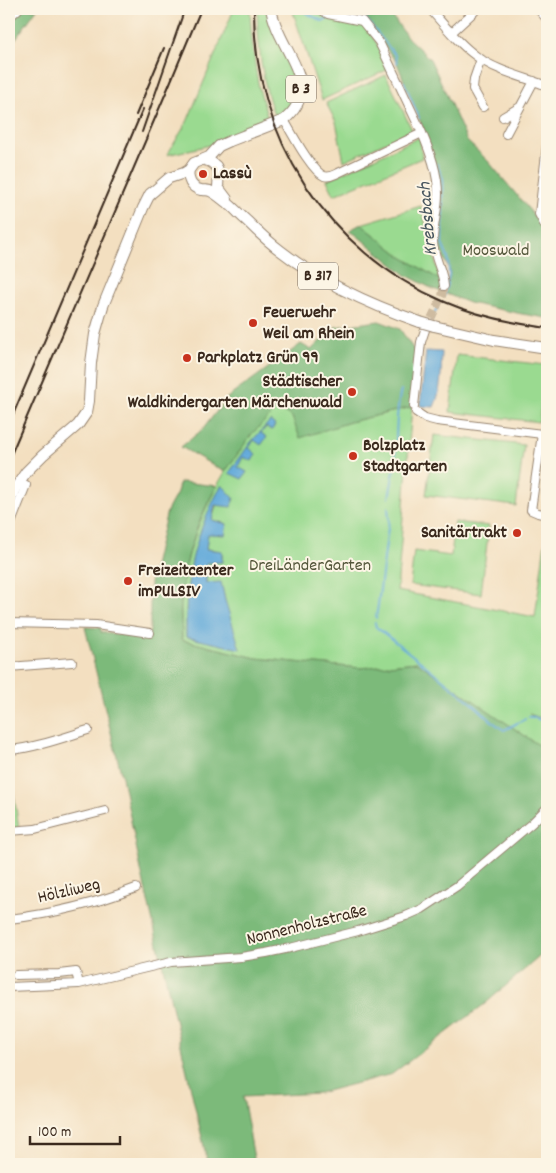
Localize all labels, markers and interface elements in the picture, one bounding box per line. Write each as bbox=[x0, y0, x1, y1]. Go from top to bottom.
road number: B 3 bbox=[286, 76, 316, 102]
place label: Lassù bbox=[213, 162, 252, 187]
marker: Lassù bbox=[197, 168, 209, 180]
water label: Krebsbach bbox=[412, 180, 446, 257]
park label: Mooswald bbox=[463, 239, 529, 264]
road number: B 317 bbox=[298, 262, 338, 290]
place label: Feuerwehr Weil am Rhein bbox=[263, 301, 354, 347]
marker: Feuerwehr Weil am Rhein bbox=[247, 317, 259, 329]
place label: Parkplatz Grün 99 bbox=[197, 346, 319, 371]
marker: Parkplatz Grün 99 bbox=[181, 352, 193, 364]
place label: Städtischer Waldkindergarten Märchenwald bbox=[128, 370, 342, 416]
marker: Städtischer Waldkindergarten Märchenwald bbox=[346, 386, 358, 398]
place label: Bolzplatz Stadtgarten bbox=[363, 434, 447, 480]
marker: Bolzplatz Stadtgarten bbox=[347, 450, 359, 462]
place label: Sanitärtrakt bbox=[421, 521, 507, 546]
marker: Sanitärtrakt bbox=[511, 527, 523, 539]
park label: DreiLänderGarten bbox=[249, 554, 371, 579]
place label: Freizeitcenter imPULSIV bbox=[138, 559, 234, 605]
marker: Freizeitcenter imPULSIV bbox=[122, 575, 134, 587]
street label: Hölzliweg bbox=[35, 873, 103, 911]
street label: Nonnenholzstraße bbox=[244, 899, 370, 953]
scale bar bbox=[30, 1113, 120, 1145]
text: 100 m bbox=[38, 1122, 71, 1144]

